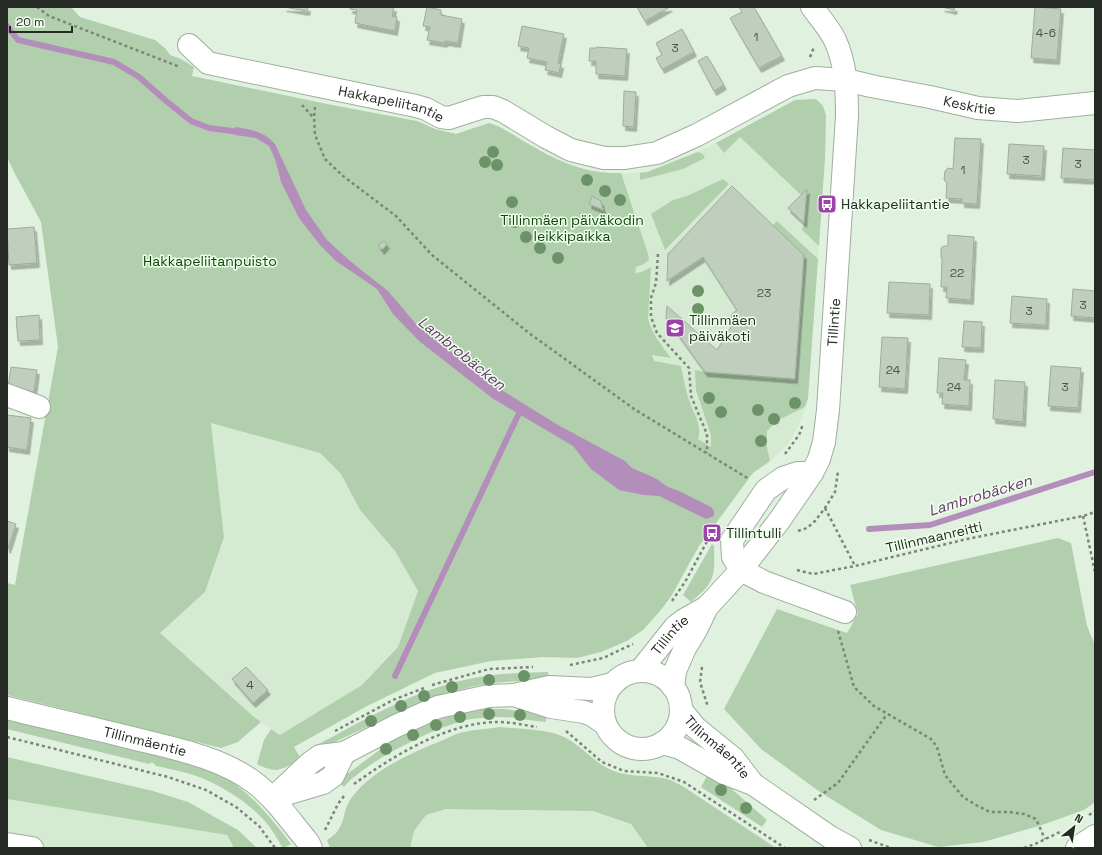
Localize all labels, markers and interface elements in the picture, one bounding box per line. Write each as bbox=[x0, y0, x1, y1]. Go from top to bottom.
scale bar bbox=[10, 8, 72, 34]
text: 20 m bbox=[16, 14, 44, 30]
house number: 4-6 bbox=[1036, 25, 1056, 41]
house number: 1 bbox=[753, 29, 759, 45]
house number: 3 bbox=[671, 40, 679, 56]
street label: Hakkapeliitantie bbox=[337, 81, 447, 126]
street label: Keskitie bbox=[942, 91, 996, 118]
house number: 3 bbox=[1022, 152, 1030, 168]
house number: 3 bbox=[1074, 156, 1082, 172]
house number: 1 bbox=[960, 162, 966, 178]
bus stop icon: Hakkapeliitantie bbox=[816, 193, 838, 215]
place label: Hakkapeliitantie bbox=[841, 195, 950, 213]
park label: Tillinmäen päiväkodin leikkipaikka bbox=[500, 211, 644, 245]
park label: Hakkapeliitanpuisto bbox=[143, 252, 277, 270]
house number: 22 bbox=[950, 265, 964, 281]
house number: 23 bbox=[757, 285, 771, 301]
house number: 3 bbox=[1079, 297, 1087, 313]
street label: Tillintie bbox=[823, 298, 844, 347]
house number: 3 bbox=[1025, 303, 1033, 319]
place label: Tillinmäen päiväkoti bbox=[689, 311, 756, 345]
water label: Lambrobäcken bbox=[415, 312, 510, 395]
school or university icon: Tillinmäen päiväkoti bbox=[664, 317, 686, 339]
house number: 24 bbox=[886, 362, 901, 378]
house number: 24 bbox=[947, 379, 962, 395]
house number: 3 bbox=[1061, 379, 1069, 395]
water label: Lambrobäcken bbox=[926, 470, 1035, 520]
street label: Tillinmaanreitti bbox=[884, 517, 984, 557]
bus stop icon: Tillintulli bbox=[701, 522, 723, 544]
place label: Tillintulli bbox=[726, 524, 782, 542]
street label: Tillintie bbox=[647, 611, 692, 659]
house number: 4 bbox=[246, 677, 254, 693]
street label: Tillinmäentie bbox=[680, 711, 754, 782]
street label: Tillinmäentie bbox=[102, 722, 189, 760]
north arrow bbox=[1054, 807, 1094, 847]
text: N bbox=[1072, 810, 1086, 826]

